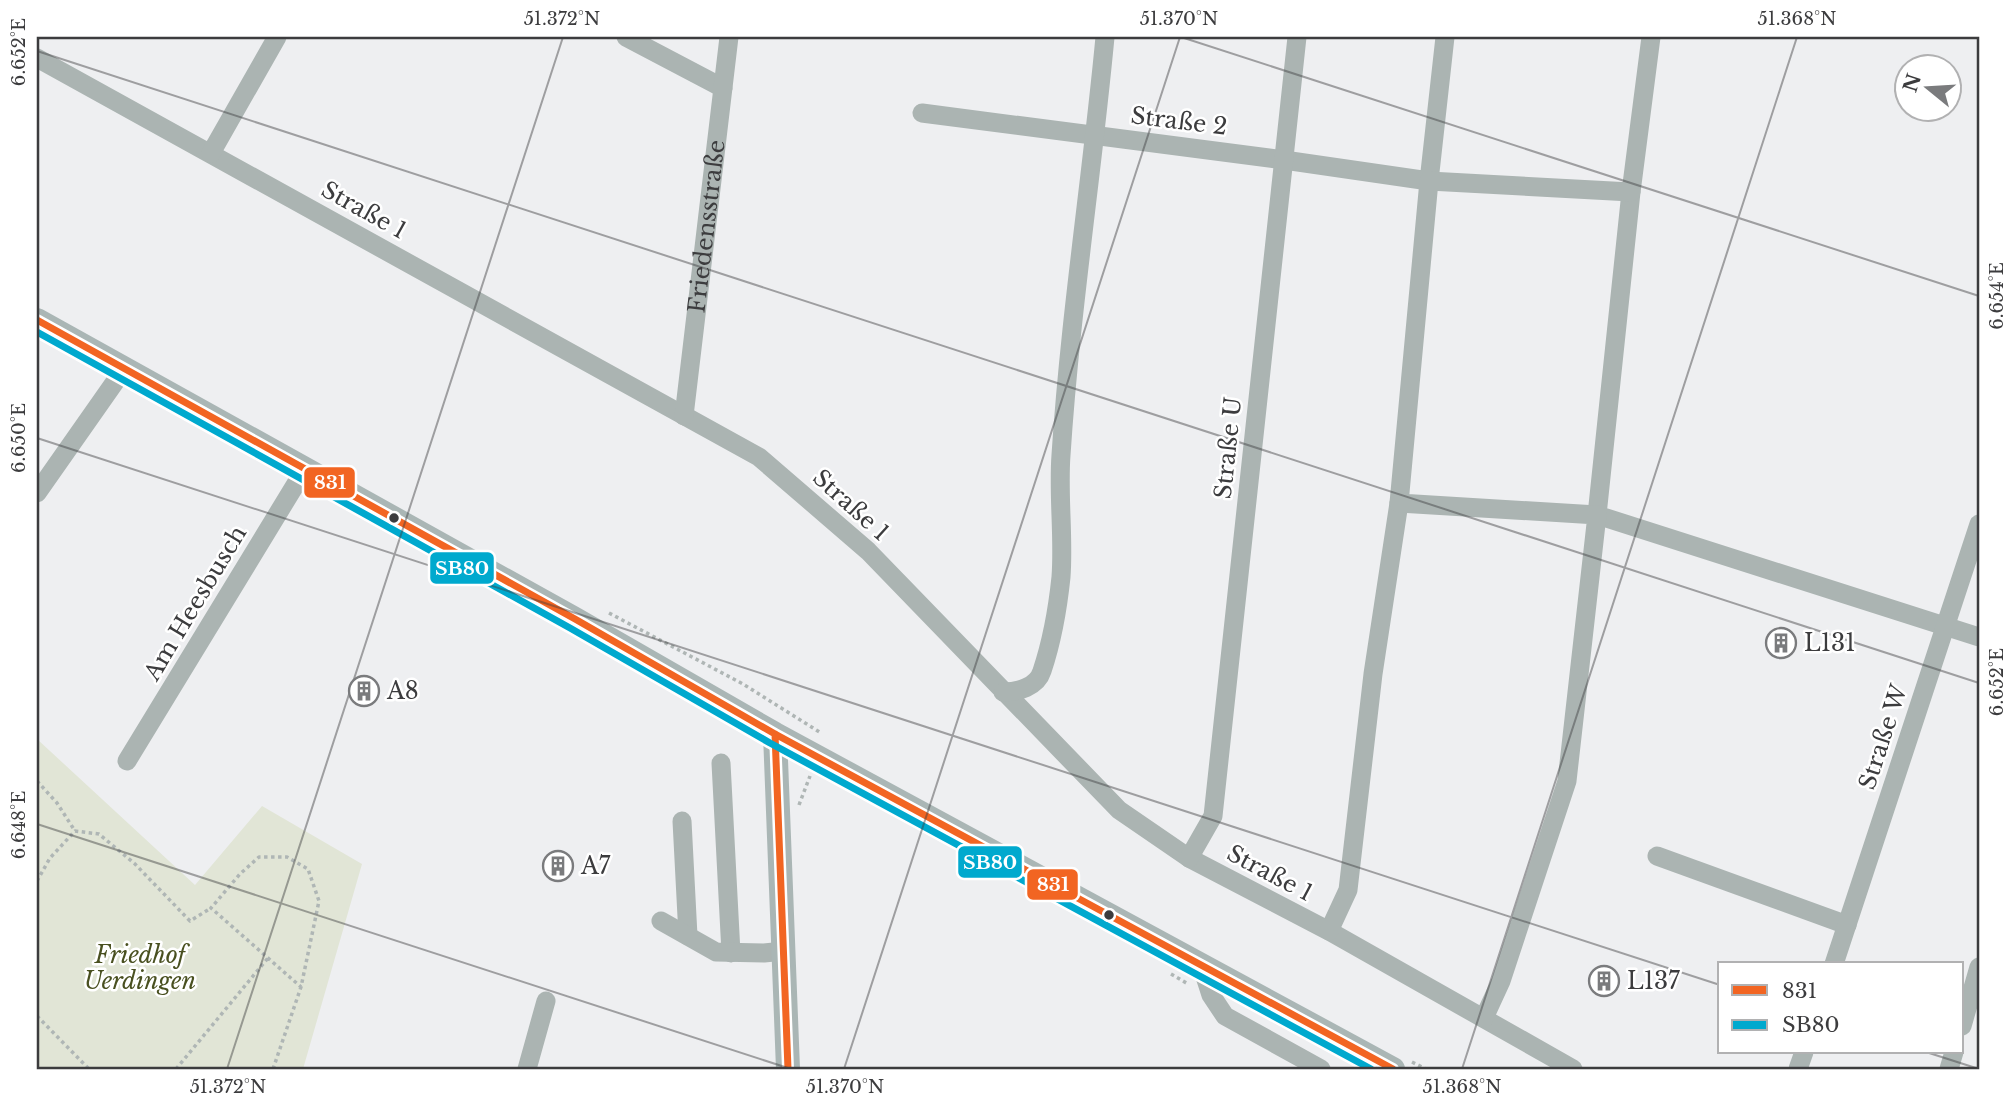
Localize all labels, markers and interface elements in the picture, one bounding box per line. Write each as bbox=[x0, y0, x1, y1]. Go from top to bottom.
text: 51.372°N bbox=[524, 8, 600, 30]
text: 51.370°N bbox=[1140, 8, 1218, 30]
text: 51.368°N bbox=[1757, 8, 1837, 30]
text: 6.652°E bbox=[8, 18, 30, 86]
north arrow bbox=[1894, 52, 1964, 122]
text: N bbox=[1899, 71, 1926, 95]
street label: Straße 2 bbox=[1129, 101, 1229, 141]
street label: Friedensstraße bbox=[682, 138, 731, 314]
street label: Straße 1 bbox=[317, 175, 411, 245]
text: 6.654°E bbox=[1986, 262, 2008, 330]
street label: Straße U bbox=[1209, 395, 1247, 500]
text: 6.650°E bbox=[8, 403, 30, 473]
street label: Straße 1 bbox=[807, 464, 895, 546]
line badge: 831 bbox=[303, 466, 356, 499]
text: 831 bbox=[314, 471, 346, 494]
unlabelled marker bbox=[387, 511, 401, 525]
street label: Am Heesbusch bbox=[137, 520, 252, 686]
line badge: SB80 bbox=[429, 551, 495, 585]
text: SB80 bbox=[435, 557, 489, 580]
building icon: L131 bbox=[1764, 626, 1798, 660]
place label: L131 bbox=[1804, 629, 1855, 657]
text: 6.652°E bbox=[1986, 648, 2008, 716]
building icon: A8 bbox=[347, 674, 381, 708]
place label: A8 bbox=[386, 677, 419, 705]
street label: Straße W bbox=[1853, 680, 1913, 793]
text: 6.648°E bbox=[8, 791, 30, 859]
street label: Straße 1 bbox=[1222, 839, 1318, 907]
line badge: SB80 bbox=[957, 845, 1023, 879]
building icon: A7 bbox=[541, 849, 575, 883]
text: SB80 bbox=[963, 851, 1017, 874]
place label: A7 bbox=[580, 852, 611, 880]
line badge: 831 bbox=[1026, 868, 1079, 901]
text: 831 bbox=[1037, 873, 1069, 896]
unlabelled marker bbox=[1102, 908, 1116, 922]
park label: Friedhof Uerdingen bbox=[84, 941, 196, 995]
legend bbox=[1718, 962, 1964, 1054]
building icon: L137 bbox=[1587, 964, 1621, 998]
place label: L137 bbox=[1627, 967, 1680, 995]
text: 831 bbox=[1782, 978, 1817, 1004]
text: SB80 bbox=[1782, 1012, 1839, 1038]
text: 51.372°N bbox=[190, 1076, 266, 1098]
text: 51.370°N bbox=[806, 1076, 884, 1098]
text: 51.368°N bbox=[1422, 1076, 1502, 1098]

